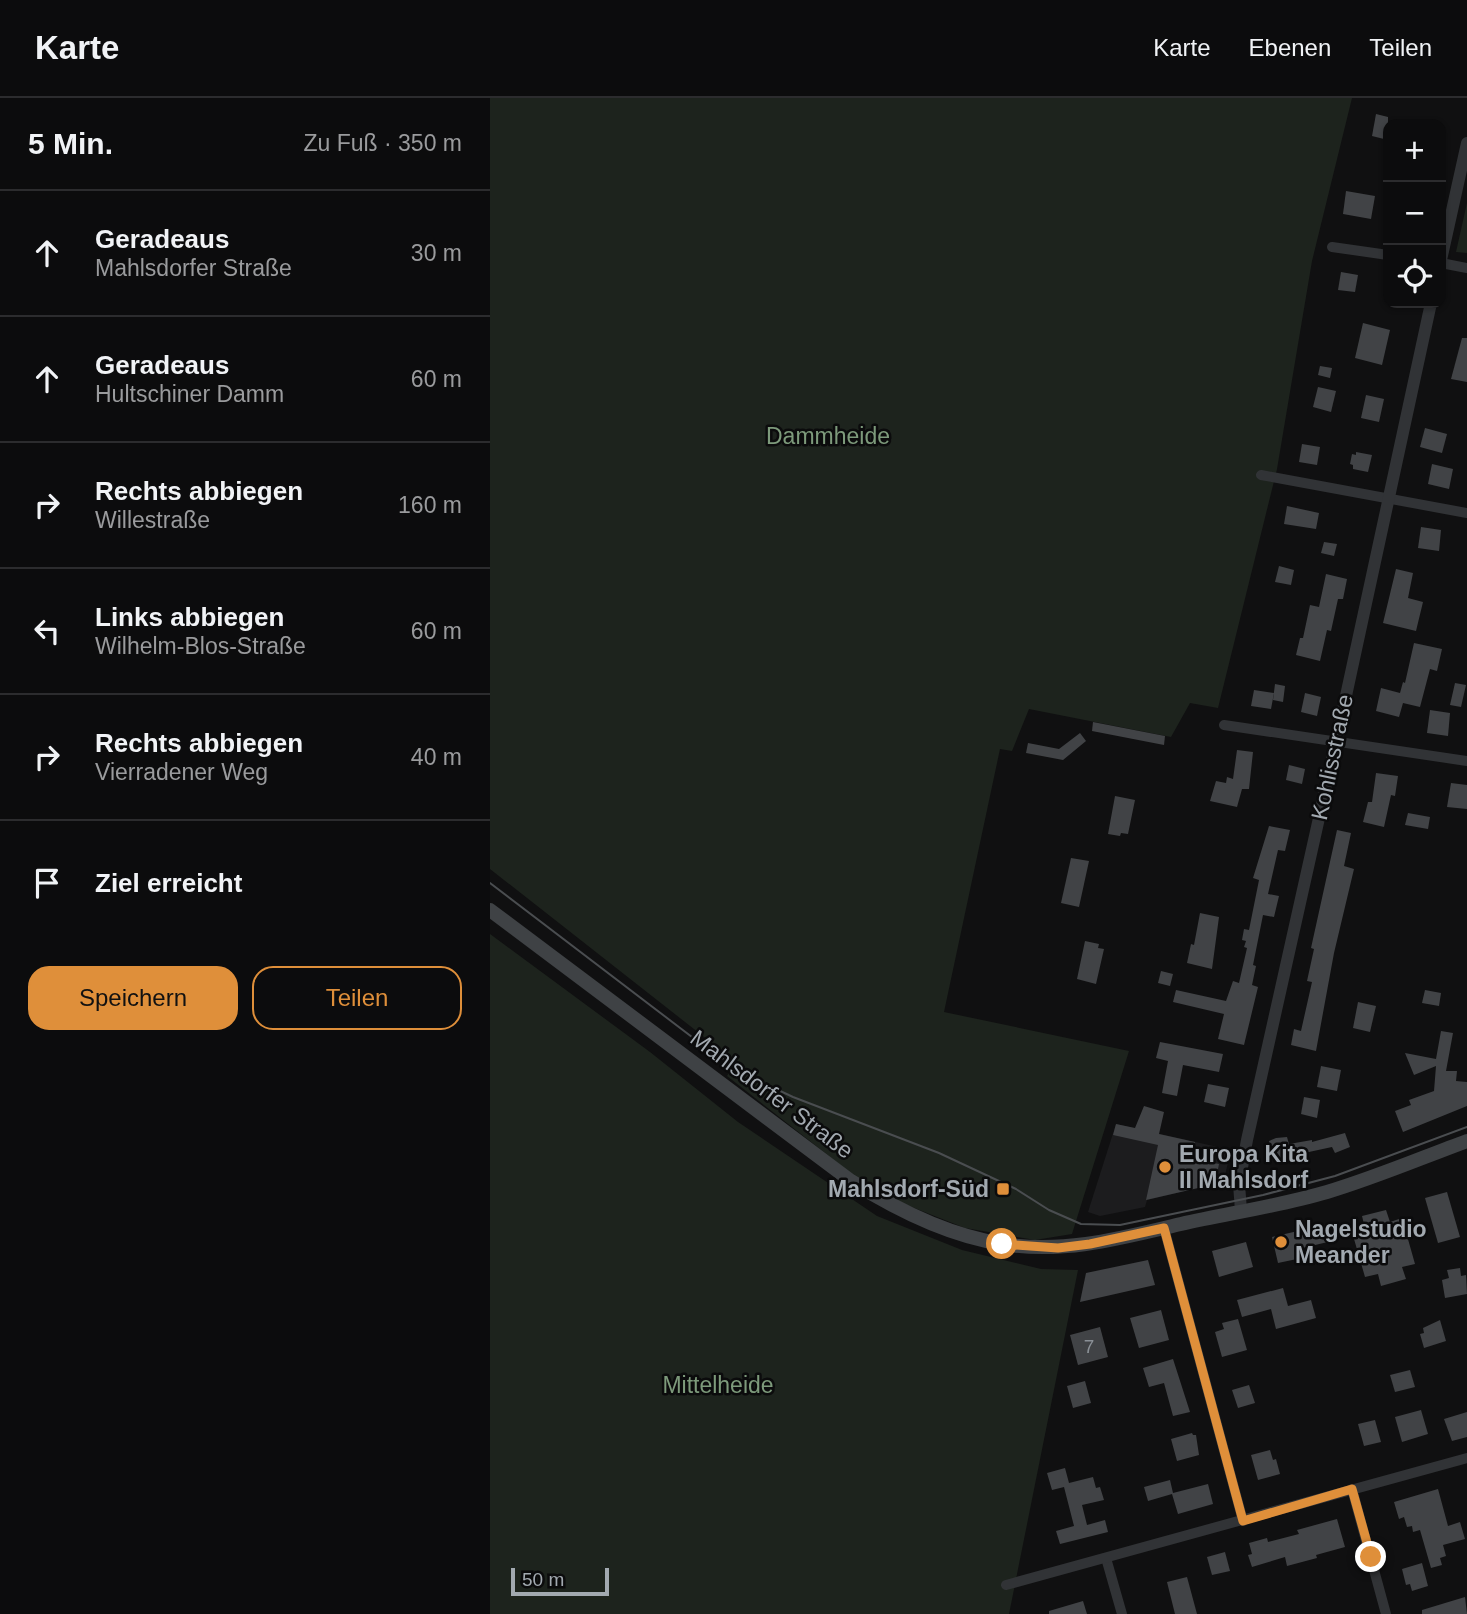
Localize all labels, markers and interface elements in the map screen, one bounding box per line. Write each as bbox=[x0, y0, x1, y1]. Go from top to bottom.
text: Karte bbox=[35, 29, 119, 66]
text: Karte bbox=[1153, 34, 1211, 61]
text: Ebenen bbox=[1249, 34, 1331, 61]
text: Teilen bbox=[1369, 34, 1432, 61]
map controls bbox=[1383, 119, 1446, 308]
button: + bbox=[1383, 119, 1446, 182]
text: 5 Min. bbox=[28, 127, 113, 160]
text: Zu Fuß · 350 m bbox=[304, 130, 462, 156]
button: − bbox=[1383, 182, 1446, 245]
text: Geradeaus bbox=[95, 224, 229, 254]
icon: ahead bbox=[28, 234, 66, 272]
text: 30 m bbox=[411, 240, 462, 266]
button: locate bbox=[1383, 245, 1446, 308]
text: Mahlsdorfer Straße bbox=[95, 255, 292, 281]
text: Geradeaus bbox=[95, 350, 229, 380]
icon: ahead bbox=[28, 360, 66, 398]
text: 60 m bbox=[411, 366, 462, 392]
text: Hultschiner Damm bbox=[95, 381, 284, 407]
park label: Dammheide bbox=[766, 423, 890, 449]
text: Rechts abbiegen bbox=[95, 476, 303, 506]
icon: right bbox=[28, 486, 66, 524]
text: 160 m bbox=[398, 492, 462, 518]
text: Willestraße bbox=[95, 507, 210, 533]
text: Links abbiegen bbox=[95, 602, 284, 632]
icon: left bbox=[28, 612, 66, 650]
text: 60 m bbox=[411, 618, 462, 644]
text: Wilhelm-Blos-Straße bbox=[95, 633, 306, 659]
street label: Kohlisstraße bbox=[1306, 692, 1358, 822]
text: Rechts abbiegen bbox=[95, 728, 303, 758]
icon: right bbox=[28, 738, 66, 776]
text: 40 m bbox=[411, 744, 462, 770]
text: Vierradener Weg bbox=[95, 759, 268, 785]
icon: arrive bbox=[28, 864, 66, 902]
text: Ziel erreicht bbox=[95, 868, 242, 898]
button: Speichern bbox=[28, 966, 238, 1030]
button: Teilen bbox=[252, 966, 462, 1030]
street label: Mahlsdorfer Straße bbox=[686, 1024, 858, 1164]
place label: Europa Kita II Mahlsdorf bbox=[1179, 1141, 1308, 1193]
marker: Europa Kita II Mahlsdorf bbox=[1157, 1159, 1173, 1175]
place label: Mahlsdorf-Süd bbox=[828, 1176, 989, 1202]
marker: Mahlsdorf-Süd bbox=[995, 1181, 1011, 1197]
place label: Nagelstudio Meander bbox=[1295, 1216, 1427, 1268]
route start bbox=[986, 1228, 1017, 1259]
marker: Nagelstudio Meander bbox=[1273, 1234, 1289, 1250]
house number: 7 bbox=[1084, 1336, 1094, 1357]
park label: Mittelheide bbox=[662, 1372, 774, 1398]
route end bbox=[1355, 1541, 1386, 1572]
scale bar bbox=[511, 1565, 609, 1597]
text: 50 m bbox=[522, 1569, 564, 1590]

